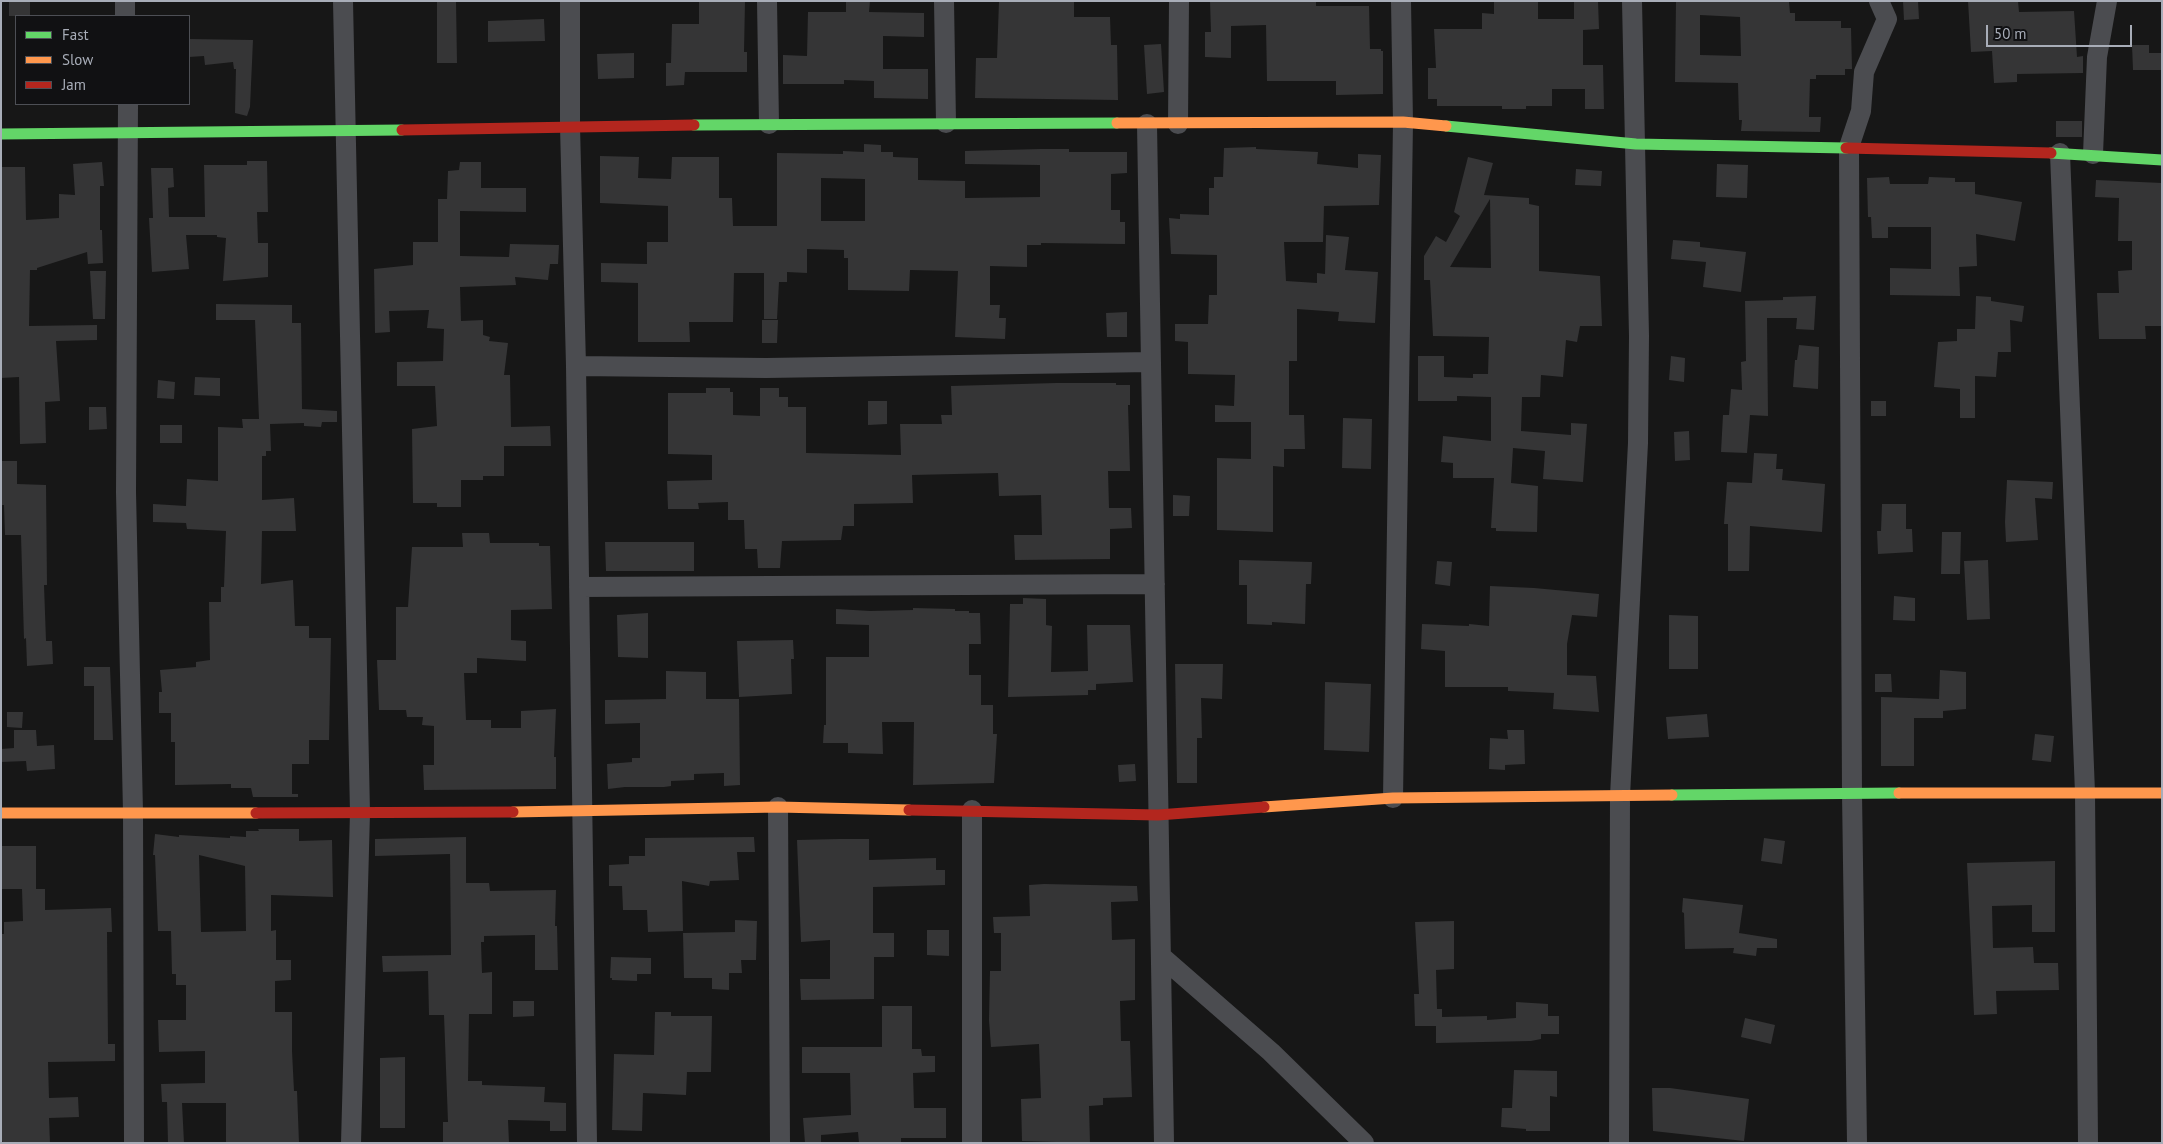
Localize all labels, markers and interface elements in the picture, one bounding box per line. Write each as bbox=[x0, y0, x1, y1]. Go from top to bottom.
legend bbox=[15, 15, 190, 105]
scale bar bbox=[1988, 15, 2134, 47]
text: 50 m bbox=[1994, 24, 2027, 43]
text: Fast bbox=[62, 25, 89, 44]
text: Slow bbox=[62, 50, 93, 69]
text: Jam bbox=[62, 75, 86, 94]

